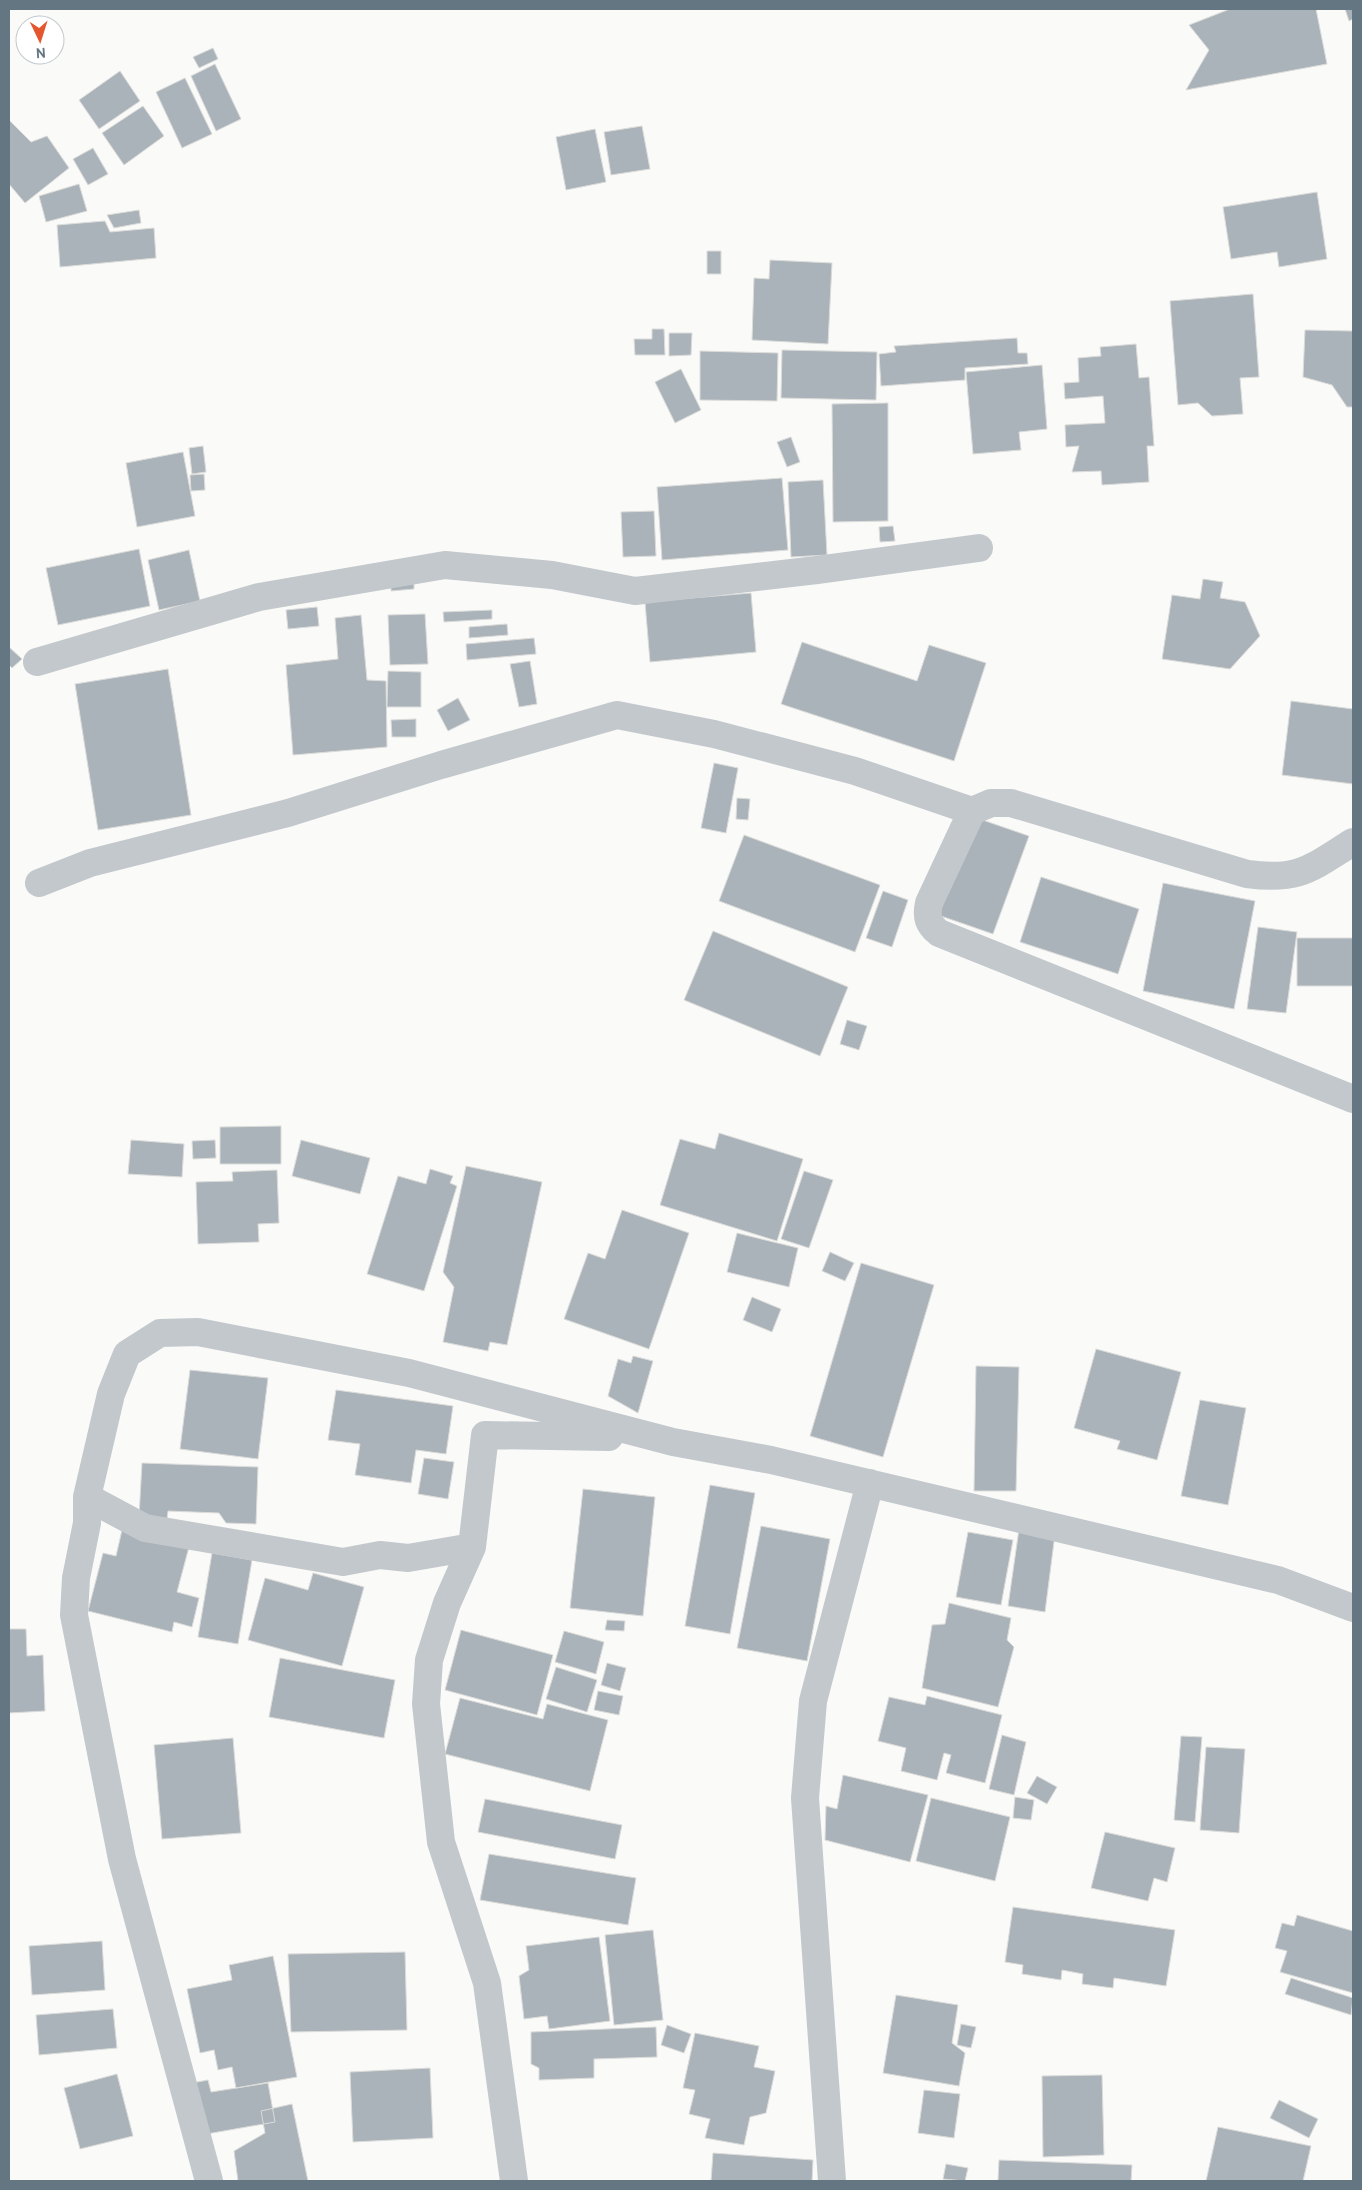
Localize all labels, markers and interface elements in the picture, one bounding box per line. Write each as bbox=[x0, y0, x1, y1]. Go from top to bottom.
north arrow bbox=[15, 15, 65, 65]
text: N bbox=[35, 43, 46, 60]

